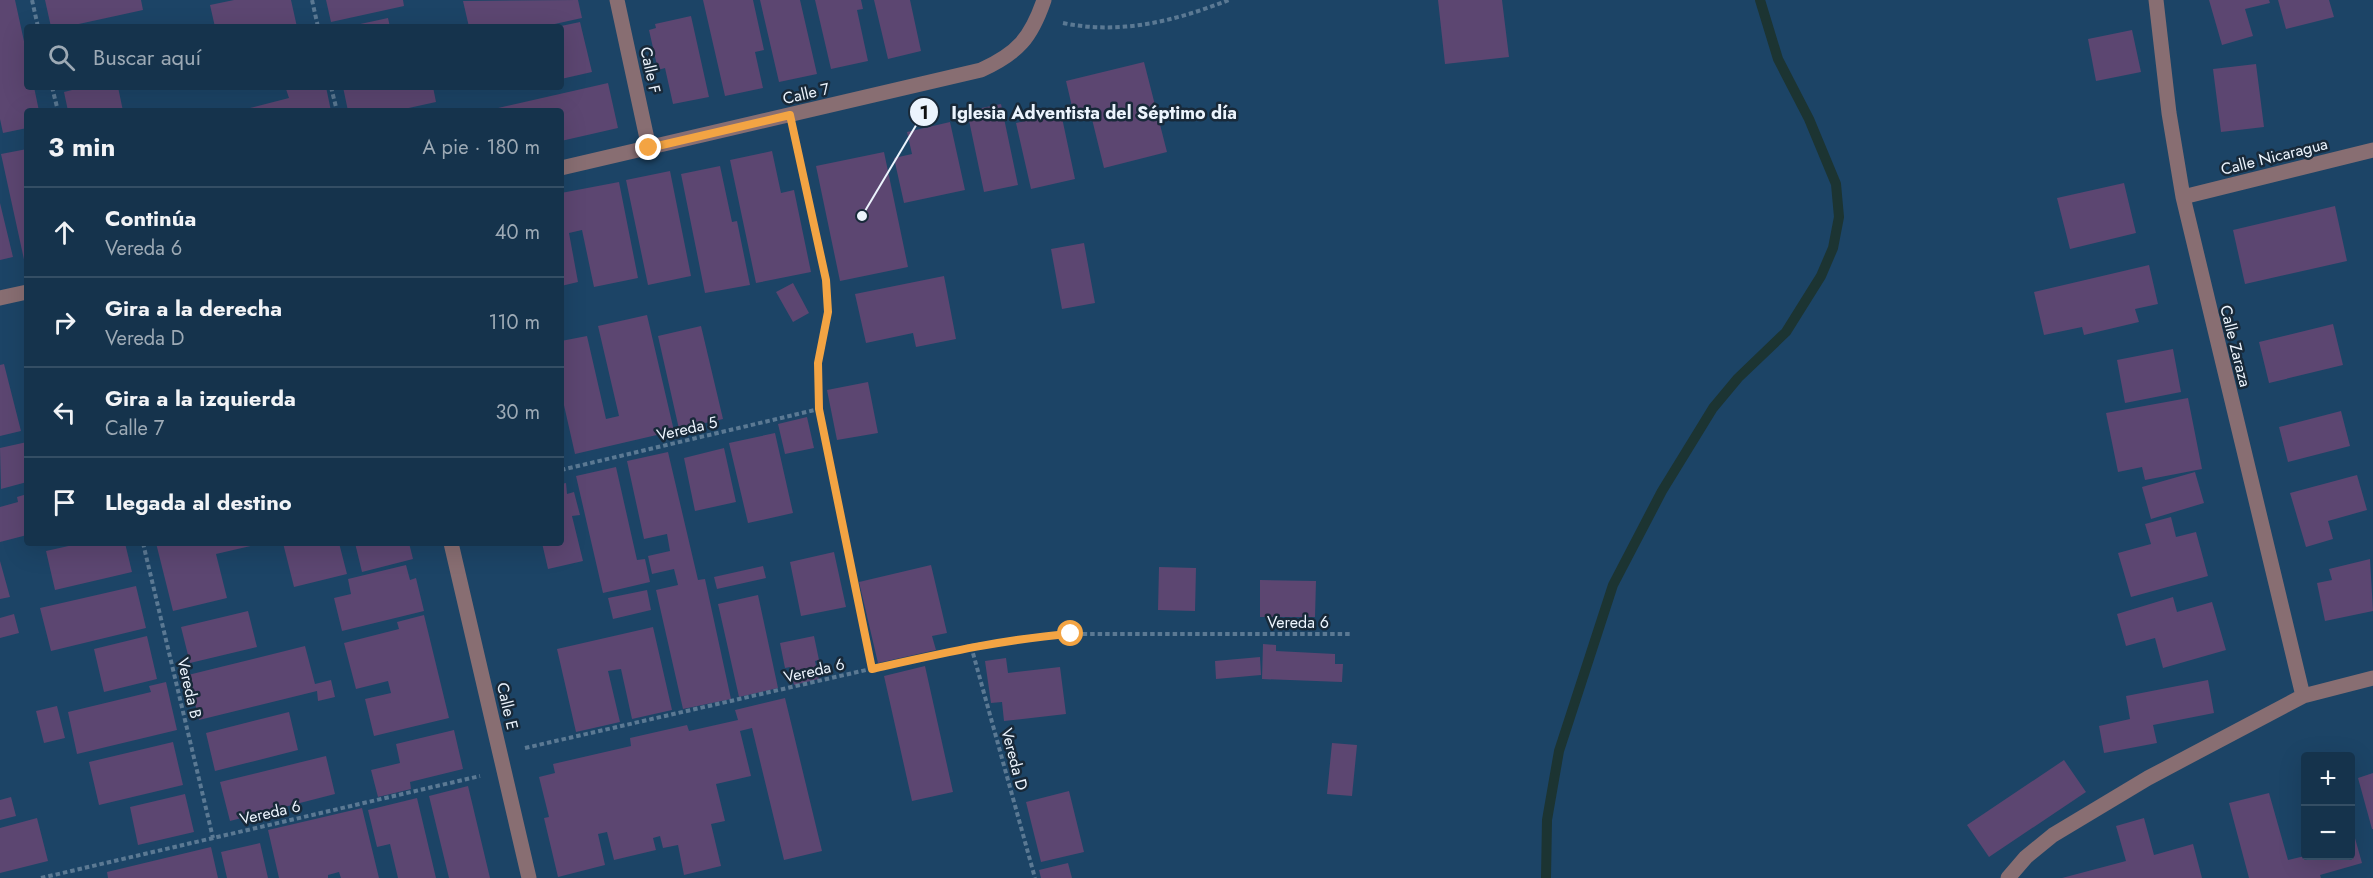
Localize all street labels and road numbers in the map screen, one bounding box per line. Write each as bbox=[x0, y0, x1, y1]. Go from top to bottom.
street label: Calle F bbox=[634, 45, 667, 96]
street label: Calle 7 bbox=[780, 77, 832, 110]
street label: Calle Nicaragua bbox=[2218, 132, 2330, 181]
street label: Calle Zaraza bbox=[2214, 303, 2257, 390]
street label: Vereda 5 bbox=[654, 410, 720, 447]
street label: Vereda 6 bbox=[1267, 611, 1329, 634]
street label: Vereda 6 bbox=[781, 652, 847, 689]
street label: Vereda B bbox=[171, 656, 208, 721]
street label: Calle E bbox=[491, 680, 524, 732]
street label: Vereda D bbox=[995, 725, 1034, 793]
street label: Vereda 6 bbox=[237, 794, 303, 831]

